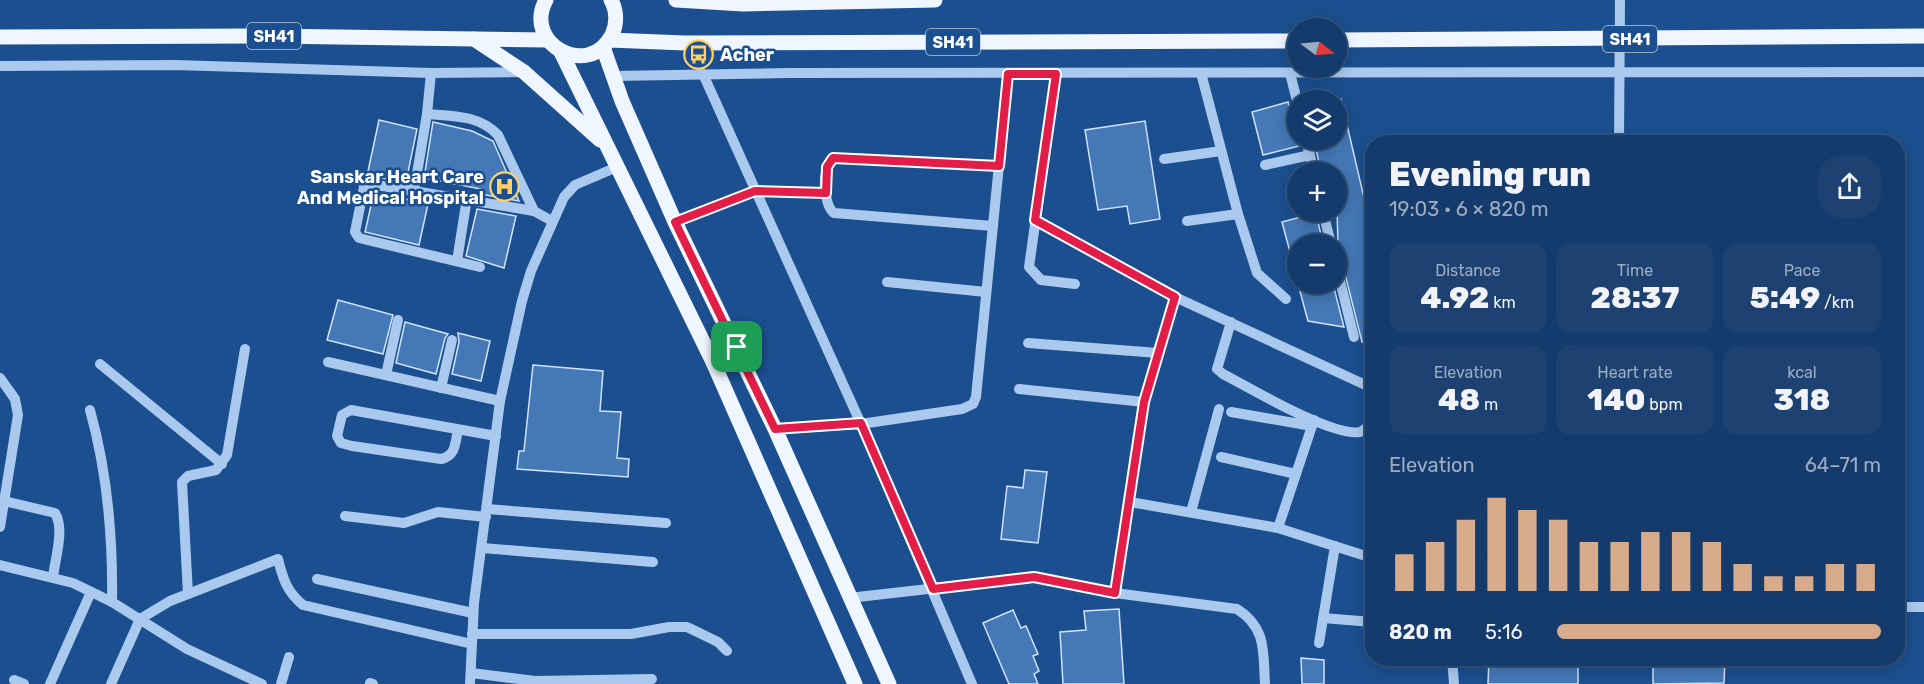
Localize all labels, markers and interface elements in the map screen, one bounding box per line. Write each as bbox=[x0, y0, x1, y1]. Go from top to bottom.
north arrow bbox=[1287, 18, 1347, 78]
map controls bbox=[1287, 18, 1347, 294]
road number: SH41 bbox=[247, 23, 301, 49]
road number: SH41 bbox=[1603, 26, 1657, 52]
road number: SH41 bbox=[926, 29, 980, 55]
bus stop icon: Acher bbox=[683, 39, 715, 71]
place label: Acher bbox=[720, 44, 774, 66]
button: layers bbox=[1287, 90, 1347, 150]
text: Evening run bbox=[1389, 155, 1591, 194]
button: share bbox=[1818, 155, 1881, 218]
button: + bbox=[1287, 162, 1347, 222]
place label: Sanskar Heart Care And Medical Hospital bbox=[297, 166, 484, 209]
hospital icon: Sanskar Heart Care And Medical Hospital bbox=[489, 171, 521, 203]
text: 19:03 · 6 × 820 m bbox=[1389, 197, 1549, 221]
button: − bbox=[1287, 234, 1347, 294]
text: Distance bbox=[1435, 261, 1501, 280]
text: Time bbox=[1617, 261, 1653, 280]
text: Pace bbox=[1784, 261, 1820, 280]
text: 4.92 bbox=[1420, 280, 1489, 316]
text: 28:37 bbox=[1591, 280, 1679, 316]
text: 5:49 bbox=[1750, 280, 1820, 316]
text: km bbox=[1489, 293, 1516, 312]
text: /km bbox=[1820, 293, 1854, 312]
pin bbox=[711, 321, 762, 372]
icon: arrive bbox=[720, 330, 753, 363]
text: Elevation bbox=[1434, 363, 1502, 382]
text: Heart rate bbox=[1597, 363, 1673, 382]
text: kcal bbox=[1787, 363, 1817, 382]
text: 48 bbox=[1438, 382, 1480, 418]
text: 140 bbox=[1587, 382, 1645, 418]
text: 318 bbox=[1774, 382, 1830, 418]
text: m bbox=[1480, 395, 1498, 414]
text: bpm bbox=[1645, 395, 1683, 414]
text: Elevation bbox=[1389, 453, 1475, 477]
text: 64–71 m bbox=[1805, 453, 1881, 477]
text: 820 m bbox=[1389, 620, 1452, 644]
text: 5:16 bbox=[1485, 620, 1523, 644]

